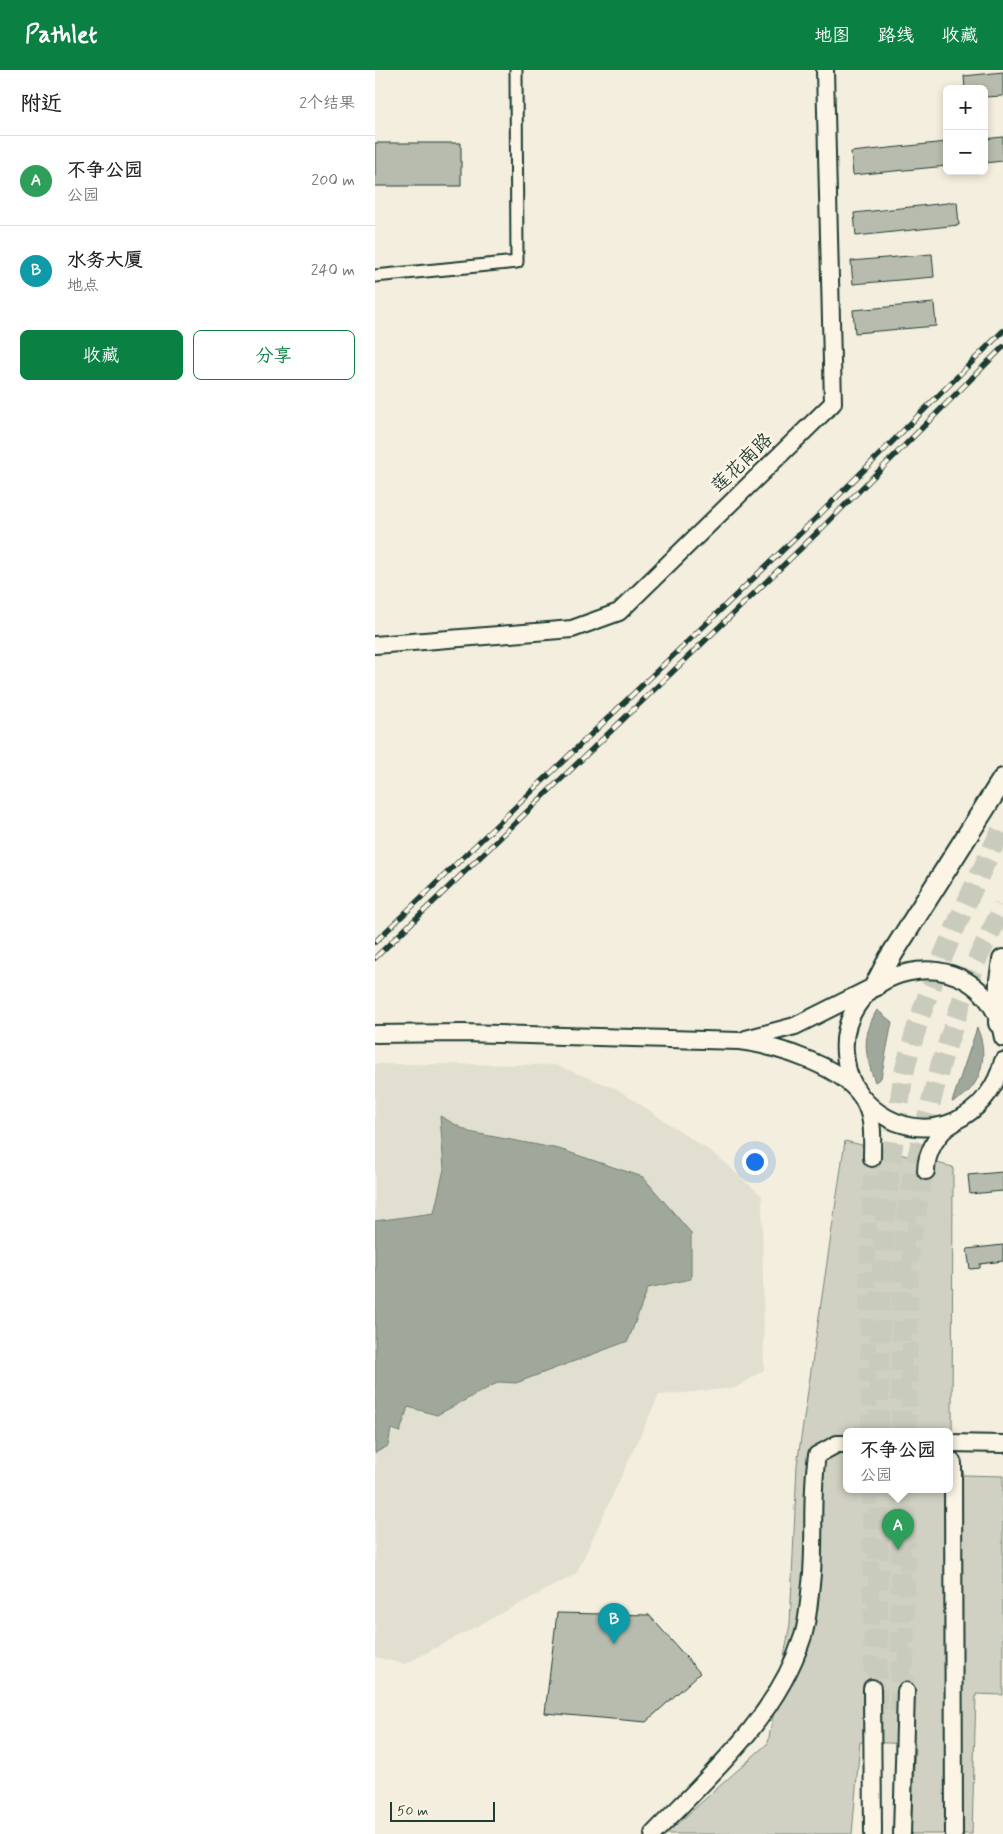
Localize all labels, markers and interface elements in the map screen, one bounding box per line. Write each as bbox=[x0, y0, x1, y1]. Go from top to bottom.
text: Pathlet bbox=[25, 20, 97, 51]
text: 地图 bbox=[814, 24, 850, 48]
text: 路线 bbox=[878, 24, 914, 48]
text: 收藏 bbox=[942, 24, 978, 48]
map controls bbox=[943, 85, 988, 175]
button: + bbox=[943, 85, 988, 130]
text: 附近 bbox=[20, 90, 62, 118]
text: 2个结果 bbox=[299, 93, 355, 114]
button: − bbox=[943, 130, 988, 175]
text: 不争公园 bbox=[67, 158, 143, 183]
text: A bbox=[31, 170, 41, 191]
text: 200 m bbox=[311, 170, 355, 191]
text: 公园 bbox=[67, 185, 99, 206]
text: 水务大厦 bbox=[67, 248, 143, 273]
text: B bbox=[31, 260, 41, 281]
text: 240 m bbox=[311, 260, 355, 281]
text: 地点 bbox=[67, 275, 99, 296]
button: 收藏 bbox=[20, 330, 183, 380]
button: 分享 bbox=[193, 330, 355, 380]
street label: 莲花南路 bbox=[706, 428, 778, 498]
your location bbox=[742, 1149, 768, 1175]
popup bbox=[843, 1428, 953, 1493]
text: 不争公园 bbox=[860, 1438, 936, 1463]
text: 公园 bbox=[860, 1465, 892, 1486]
pin: A bbox=[882, 1509, 914, 1550]
pin: B bbox=[598, 1603, 630, 1644]
scale bar bbox=[390, 1799, 495, 1822]
text: 50 m bbox=[397, 1802, 428, 1820]

